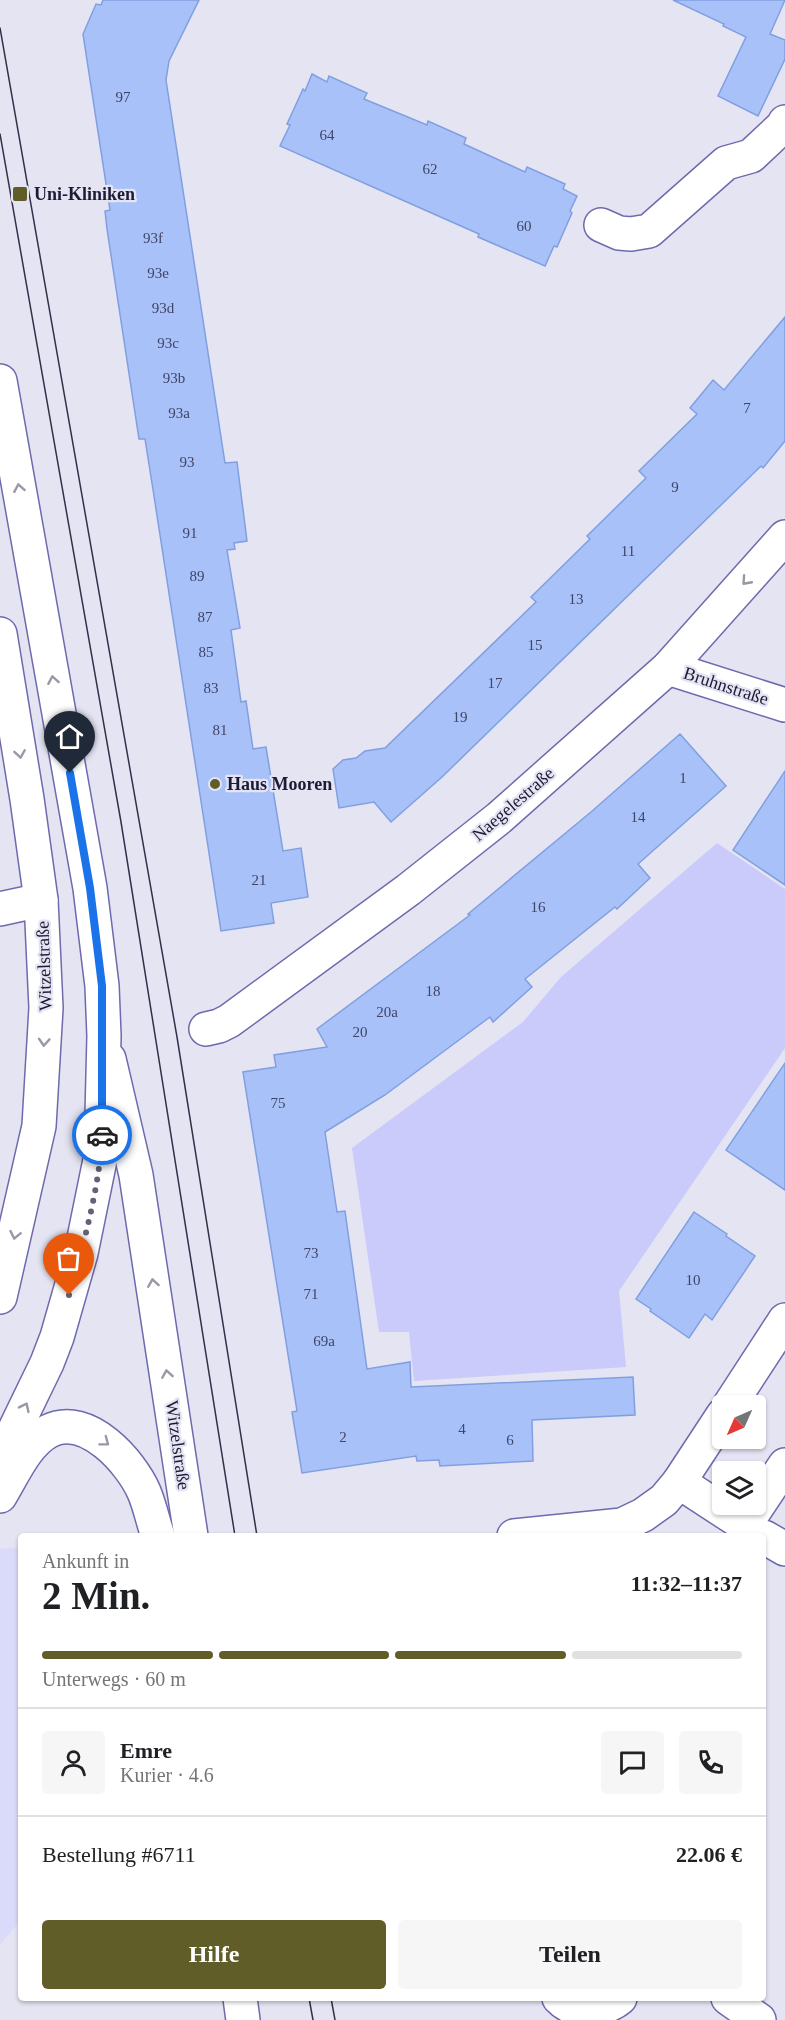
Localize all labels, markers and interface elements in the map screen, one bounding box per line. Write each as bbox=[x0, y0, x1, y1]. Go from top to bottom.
house number: 97 bbox=[116, 89, 131, 105]
house number: 64 bbox=[320, 127, 335, 143]
house number: 62 bbox=[423, 161, 438, 177]
place label: Uni-Kliniken bbox=[34, 184, 135, 204]
marker: Uni-Kliniken bbox=[11, 185, 29, 203]
house number: 60 bbox=[517, 218, 532, 234]
house number: 93f bbox=[143, 230, 163, 246]
house number: 93e bbox=[147, 265, 169, 281]
house number: 93d bbox=[152, 300, 175, 316]
house number: 93c bbox=[157, 335, 179, 351]
house number: 93b bbox=[163, 370, 185, 386]
house number: 7 bbox=[743, 400, 751, 416]
house number: 93a bbox=[168, 405, 190, 421]
house number: 93 bbox=[180, 454, 195, 470]
house number: 9 bbox=[671, 479, 679, 495]
one-way arrow bbox=[13, 483, 26, 493]
house number: 91 bbox=[183, 525, 198, 541]
house number: 11 bbox=[621, 543, 635, 559]
house number: 89 bbox=[190, 568, 205, 584]
one-way arrow bbox=[742, 574, 753, 584]
house number: 13 bbox=[569, 591, 584, 607]
house number: 87 bbox=[198, 609, 213, 625]
house number: 15 bbox=[528, 637, 543, 653]
house number: 85 bbox=[199, 644, 214, 660]
street label: Bruhnstraße bbox=[681, 663, 771, 709]
one-way arrow bbox=[48, 675, 60, 685]
house number: 17 bbox=[488, 675, 503, 691]
house number: 83 bbox=[204, 680, 219, 696]
house number: 19 bbox=[453, 709, 468, 725]
pin bbox=[44, 711, 95, 773]
icon: home bbox=[53, 720, 86, 753]
house number: 81 bbox=[213, 722, 228, 738]
one-way arrow bbox=[13, 748, 26, 758]
street label: Naegelestraße bbox=[468, 763, 558, 845]
house number: 1 bbox=[679, 770, 687, 786]
place label: Haus Mooren bbox=[227, 774, 332, 794]
marker: Haus Mooren bbox=[208, 777, 222, 791]
house number: 14 bbox=[631, 809, 646, 825]
house number: 21 bbox=[252, 872, 267, 888]
house number: 16 bbox=[531, 899, 546, 915]
street label: Witzelstraße bbox=[32, 921, 56, 1011]
house number: 18 bbox=[426, 983, 441, 999]
house number: 20a bbox=[376, 1004, 398, 1020]
house number: 20 bbox=[353, 1024, 368, 1040]
one-way arrow bbox=[38, 1038, 51, 1047]
house number: 75 bbox=[271, 1095, 286, 1111]
courier bbox=[72, 1105, 132, 1165]
icon: car bbox=[86, 1119, 119, 1152]
one-way arrow bbox=[9, 1229, 22, 1239]
pin bbox=[43, 1233, 94, 1295]
icon: bag bbox=[52, 1242, 85, 1275]
house number: 73 bbox=[304, 1245, 319, 1261]
house number: 10 bbox=[686, 1272, 701, 1288]
one-way arrow bbox=[147, 1278, 159, 1288]
house number: 71 bbox=[304, 1286, 319, 1302]
house number: 69a bbox=[313, 1333, 335, 1349]
one-way arrow bbox=[162, 1370, 174, 1379]
north arrow bbox=[712, 1395, 766, 1449]
map controls bbox=[712, 1395, 766, 1515]
street label: Witzelstraße bbox=[162, 1399, 194, 1491]
one-way arrow bbox=[18, 1403, 30, 1414]
house number: 4 bbox=[458, 1421, 466, 1437]
house number: 2 bbox=[339, 1429, 347, 1445]
house number: 6 bbox=[506, 1432, 514, 1448]
one-way arrow bbox=[98, 1435, 109, 1446]
button: layers bbox=[712, 1461, 766, 1515]
text: Ankunft in bbox=[42, 1550, 129, 1572]
text: 11:32–11:37 bbox=[631, 1571, 742, 1596]
text: 2 Min. bbox=[42, 1574, 150, 1617]
text: Unterwegs · 60 m bbox=[42, 1668, 186, 1690]
button: person bbox=[42, 1731, 105, 1794]
button: chat bbox=[601, 1731, 664, 1794]
button: phone bbox=[679, 1731, 742, 1794]
text: Emre bbox=[120, 1738, 172, 1763]
text: Kurier · 4.6 bbox=[120, 1764, 214, 1786]
text: Bestellung #6711 bbox=[42, 1842, 196, 1867]
text: 22.06 € bbox=[676, 1842, 742, 1867]
button: Hilfe bbox=[42, 1920, 386, 1989]
button: Teilen bbox=[398, 1920, 742, 1989]

